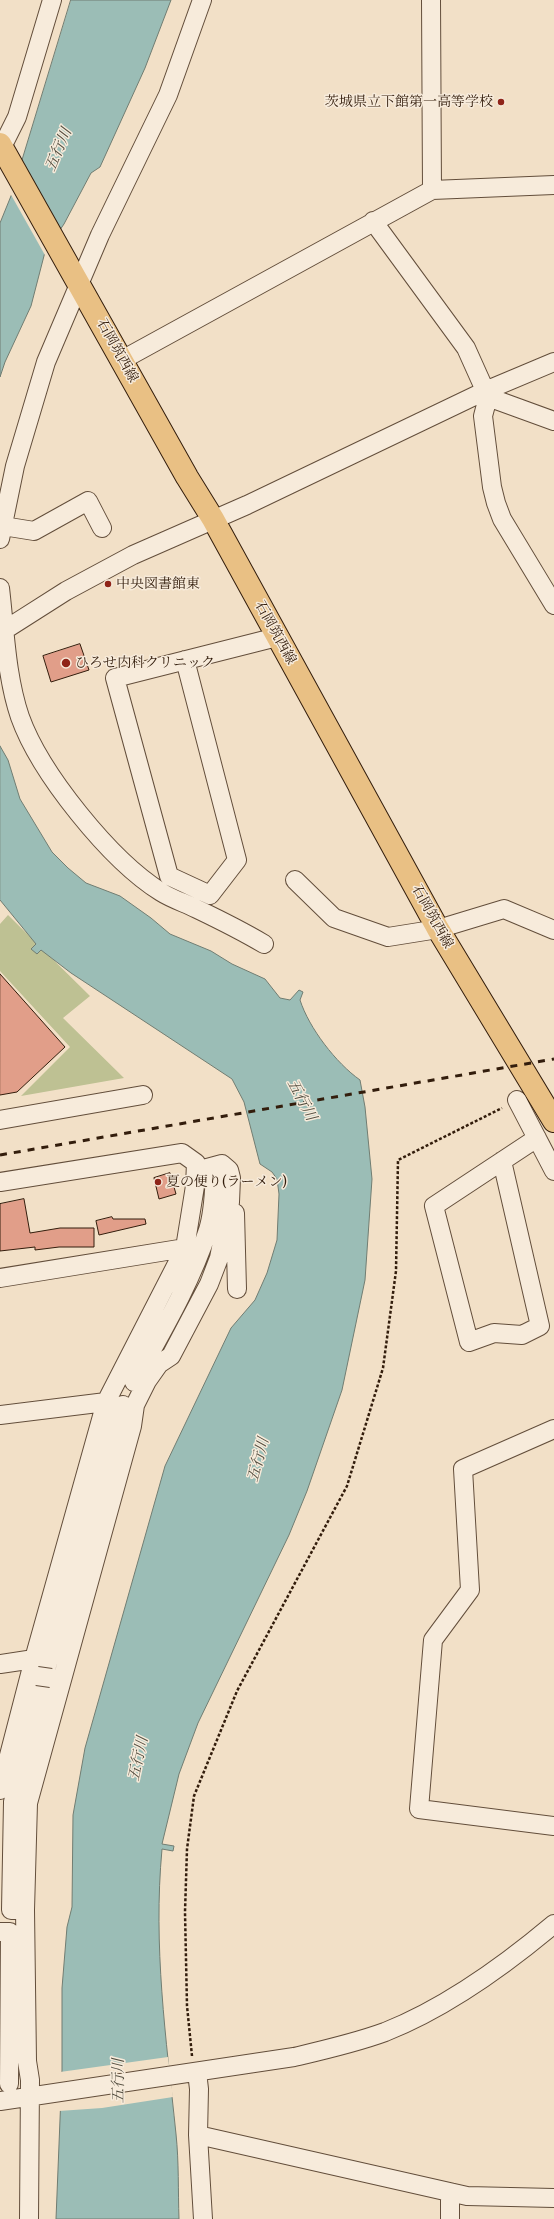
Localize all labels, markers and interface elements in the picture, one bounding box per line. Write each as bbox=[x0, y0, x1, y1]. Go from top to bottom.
place label: 茨城県立下館第一高等学校 bbox=[325, 94, 493, 110]
marker: 茨城県立下館第一高等学校 bbox=[496, 97, 506, 107]
water label: 五行川 bbox=[42, 126, 76, 174]
street label: 石岡筑西線 bbox=[93, 316, 141, 386]
place label: 中央図書館東 bbox=[116, 576, 200, 592]
marker: 中央図書館東 bbox=[103, 579, 113, 589]
street label: 石岡筑西線 bbox=[251, 598, 299, 668]
place label: ひろせ内科クリニック bbox=[75, 655, 215, 671]
marker: ひろせ内科クリニック bbox=[60, 657, 72, 669]
street label: 石岡筑西線 bbox=[408, 882, 456, 952]
water label: 五行川 bbox=[282, 1076, 320, 1124]
place label: 夏の便り(ラーメン) bbox=[166, 1174, 287, 1190]
marker: 夏の便り(ラーメン) bbox=[153, 1177, 163, 1187]
water label: 五行川 bbox=[244, 1436, 274, 1484]
water label: 五行川 bbox=[126, 1735, 152, 1783]
water label: 五行川 bbox=[110, 2059, 128, 2103]

